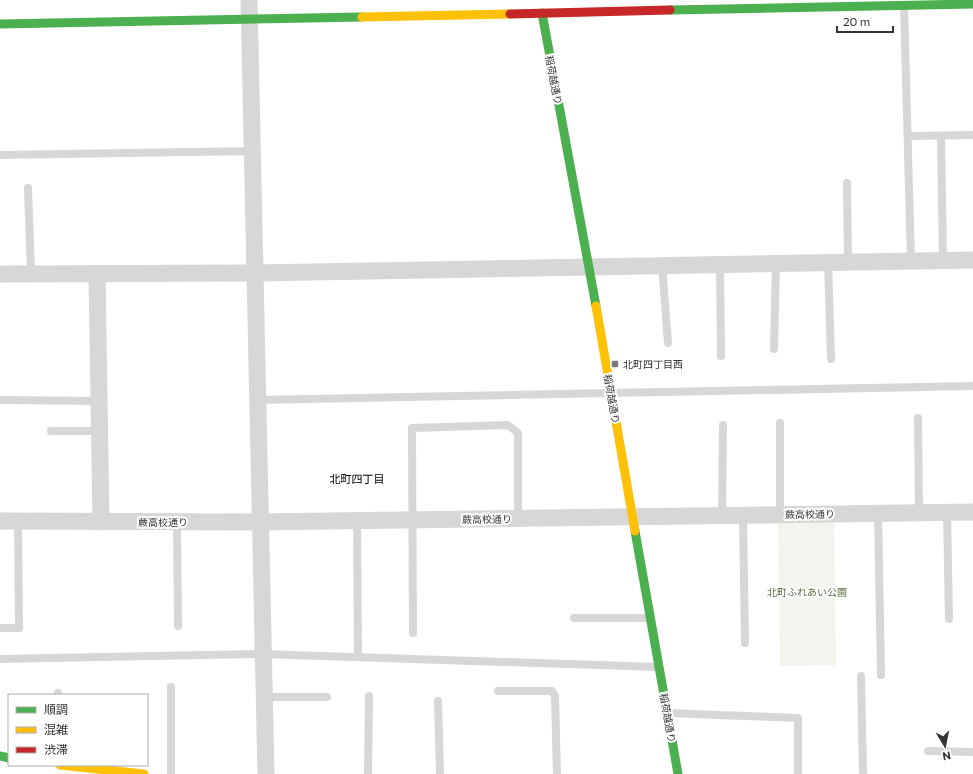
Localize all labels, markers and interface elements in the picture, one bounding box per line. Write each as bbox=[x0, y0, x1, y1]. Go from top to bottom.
scale bar bbox=[837, 8, 893, 34]
text: 20 m bbox=[843, 14, 870, 28]
street label: 稲荷越通り bbox=[543, 54, 565, 106]
place label: 北町四丁目西 bbox=[623, 358, 683, 370]
marker: 北町四丁目西 bbox=[610, 359, 620, 369]
street label: 稲荷越通り bbox=[602, 373, 622, 425]
district label: 北町四丁目 bbox=[330, 472, 385, 485]
street label: 蕨高校通り bbox=[785, 508, 835, 520]
street label: 蕨高校通り bbox=[462, 513, 512, 525]
street label: 蕨高校通り bbox=[138, 516, 188, 528]
park label: 北町ふれあい公園 bbox=[767, 586, 847, 598]
street label: 稲荷越通り bbox=[658, 692, 678, 744]
legend bbox=[8, 694, 148, 766]
text: 順調 bbox=[44, 702, 68, 716]
text: 混雑 bbox=[44, 722, 68, 736]
north arrow bbox=[925, 726, 965, 766]
text: 渋滞 bbox=[44, 742, 68, 756]
text: N bbox=[942, 749, 952, 763]

